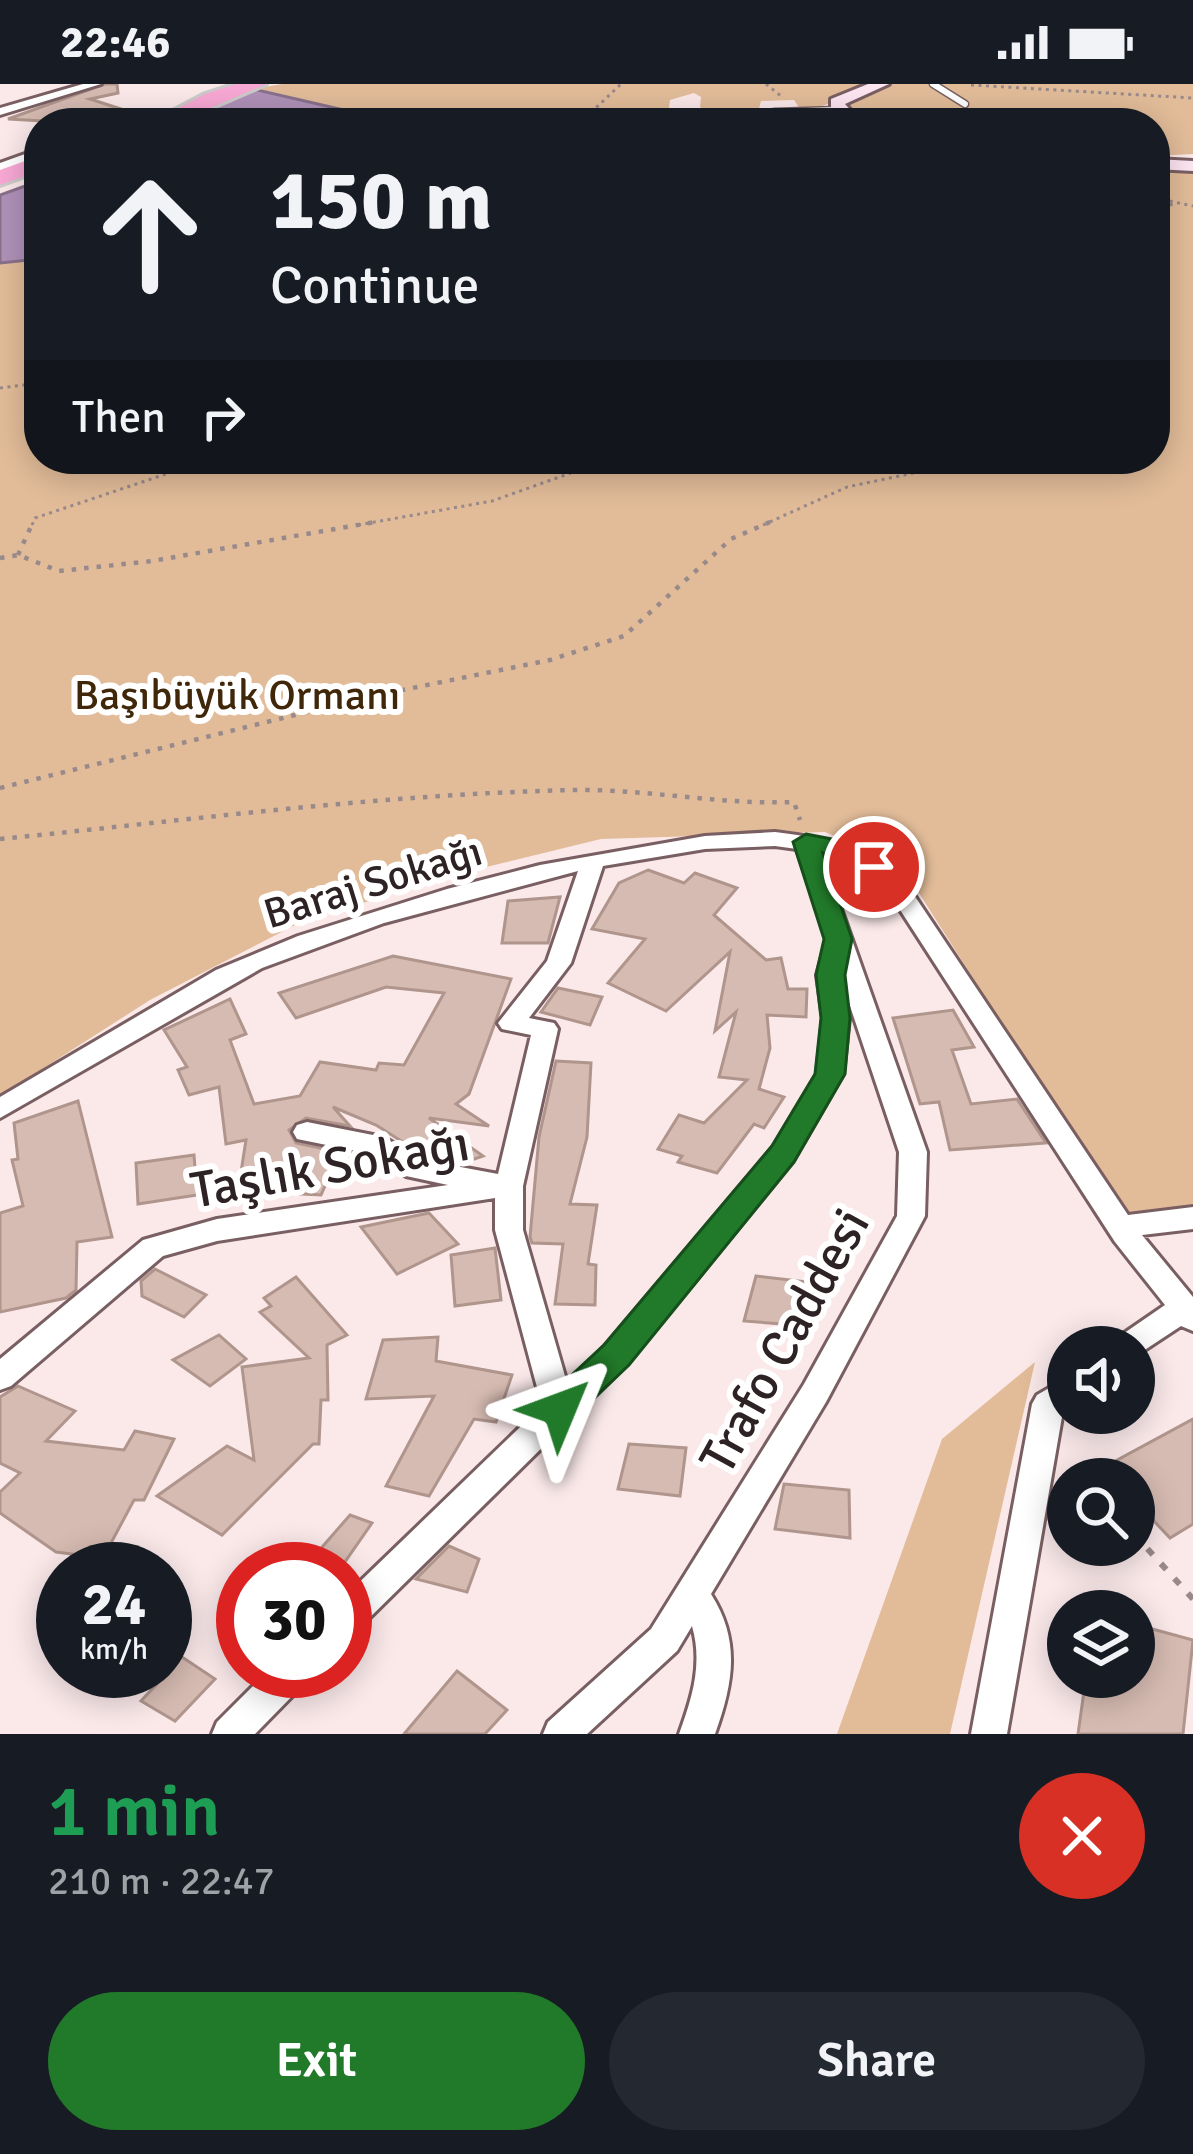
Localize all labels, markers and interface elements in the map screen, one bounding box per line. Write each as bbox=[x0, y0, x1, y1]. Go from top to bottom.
text: 22:46 bbox=[60, 15, 170, 70]
text: 150 m bbox=[270, 149, 492, 253]
icon: ahead bbox=[72, 156, 228, 312]
text: Continue bbox=[270, 252, 480, 319]
icon: right bbox=[190, 384, 256, 450]
text: Then bbox=[72, 390, 166, 445]
park label: Başıbüyük Ormanı bbox=[74, 670, 400, 721]
pin bbox=[823, 816, 925, 918]
street label: Baraj Sokağı bbox=[258, 826, 488, 940]
icon: arrive bbox=[841, 834, 907, 900]
street label: Taşlık Sokağı bbox=[186, 1112, 474, 1222]
street label: Trafo Caddesi bbox=[686, 1198, 884, 1484]
map controls bbox=[1047, 1326, 1155, 1698]
button: sound bbox=[1047, 1326, 1155, 1434]
position arrow bbox=[497, 1346, 623, 1472]
button: search bbox=[1047, 1458, 1155, 1566]
speed limit sign: 30 bbox=[216, 1542, 372, 1698]
text: 24 bbox=[82, 1568, 146, 1642]
button: layers bbox=[1047, 1590, 1155, 1698]
text: km/h bbox=[80, 1631, 148, 1668]
text: 1 min bbox=[48, 1767, 220, 1856]
button: close bbox=[1019, 1773, 1145, 1899]
text: 210 m · 22:47 bbox=[48, 1857, 275, 1905]
button: Exit bbox=[48, 1992, 585, 2130]
button: Share bbox=[609, 1992, 1145, 2130]

